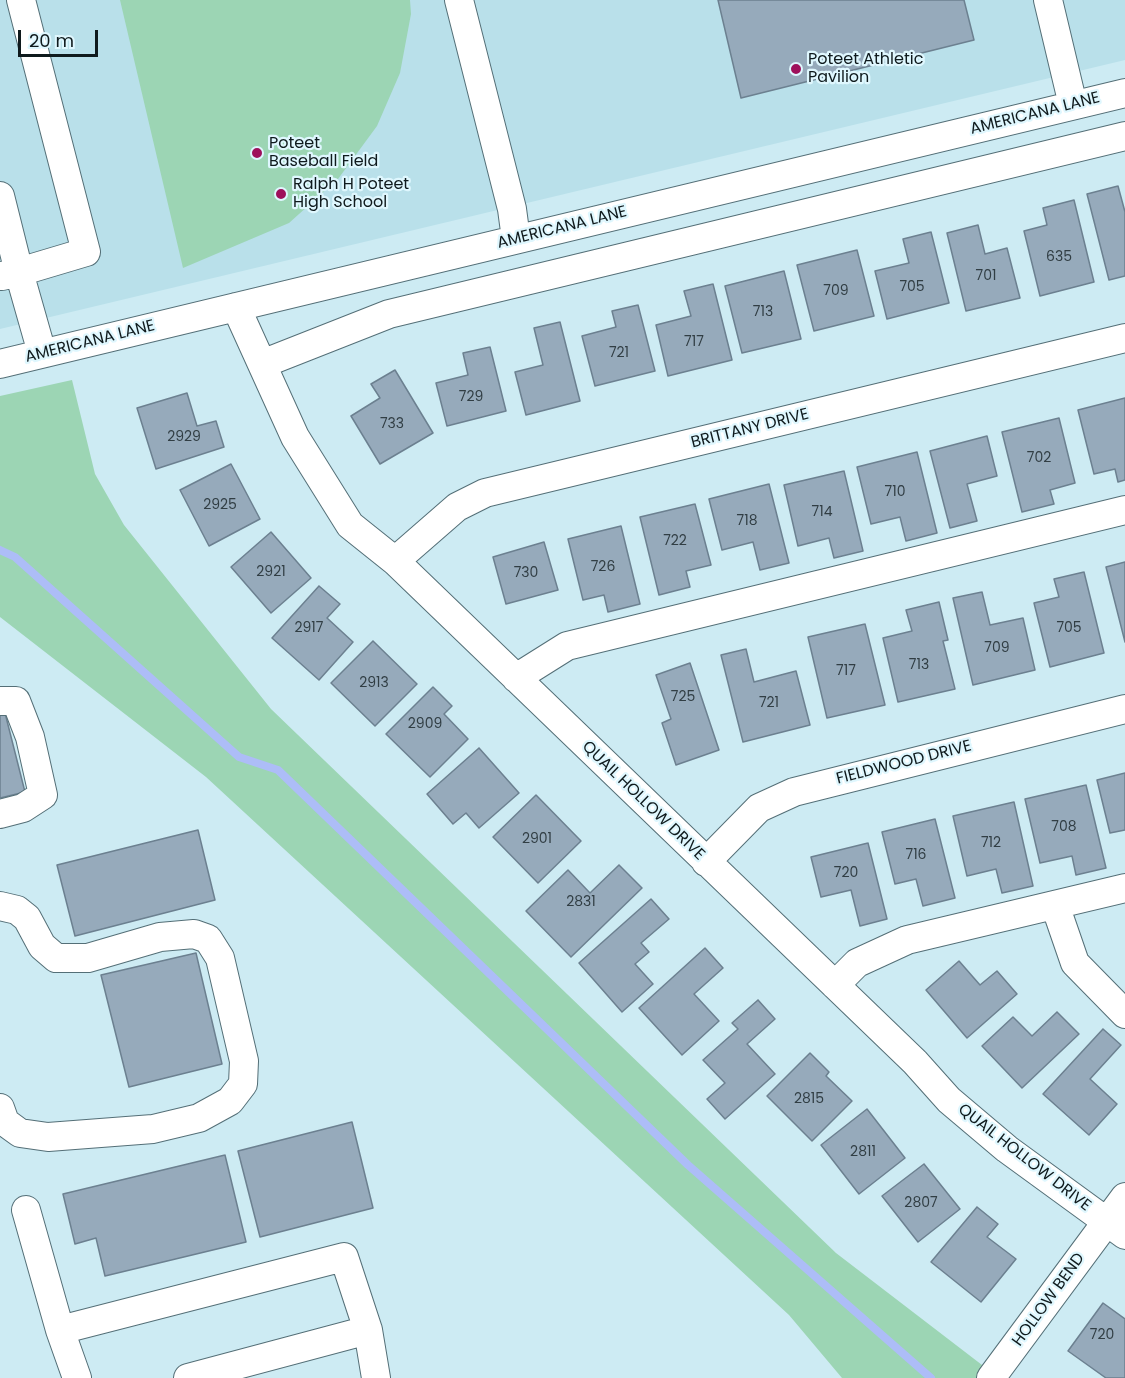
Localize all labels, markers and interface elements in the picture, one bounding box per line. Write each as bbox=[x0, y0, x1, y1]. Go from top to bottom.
scale bar bbox=[21, 18, 100, 56]
text: 20 m bbox=[29, 28, 74, 53]
place label: Poteet Athletic Pavilion bbox=[808, 50, 923, 88]
marker: Poteet Athletic Pavilion bbox=[789, 62, 803, 76]
street label: AMERICANA LANE bbox=[968, 89, 1102, 139]
place label: Poteet Baseball Field bbox=[269, 134, 378, 172]
marker: Poteet Baseball Field bbox=[250, 146, 264, 160]
place label: Ralph H Poteet High School bbox=[293, 175, 409, 213]
marker: Ralph H Poteet High School bbox=[274, 187, 288, 201]
street label: AMERICANA LANE bbox=[495, 203, 629, 253]
house number: 635 bbox=[1046, 249, 1072, 265]
house number: 701 bbox=[976, 268, 996, 284]
house number: 705 bbox=[899, 279, 925, 295]
house number: 709 bbox=[823, 283, 849, 299]
house number: 713 bbox=[753, 304, 773, 320]
street label: AMERICANA LANE bbox=[23, 317, 157, 367]
house number: 717 bbox=[684, 334, 704, 350]
house number: 721 bbox=[609, 345, 629, 361]
house number: 729 bbox=[459, 389, 483, 405]
street label: BRITTANY DRIVE bbox=[689, 405, 811, 453]
house number: 733 bbox=[380, 416, 404, 432]
house number: 2929 bbox=[167, 429, 201, 445]
house number: 702 bbox=[1027, 450, 1051, 466]
house number: 710 bbox=[885, 484, 905, 500]
house number: 2925 bbox=[203, 497, 237, 513]
house number: 714 bbox=[812, 504, 832, 520]
house number: 718 bbox=[737, 513, 757, 529]
house number: 722 bbox=[663, 533, 687, 549]
house number: 726 bbox=[591, 559, 615, 575]
house number: 2921 bbox=[256, 564, 286, 580]
house number: 730 bbox=[514, 565, 538, 581]
house number: 2917 bbox=[295, 620, 323, 636]
house number: 705 bbox=[1056, 620, 1082, 636]
house number: 709 bbox=[984, 640, 1010, 656]
house number: 713 bbox=[909, 657, 929, 673]
house number: 717 bbox=[836, 663, 856, 679]
house number: 2913 bbox=[359, 675, 389, 691]
house number: 725 bbox=[671, 689, 695, 705]
house number: 721 bbox=[759, 695, 779, 711]
house number: 2909 bbox=[408, 716, 442, 732]
street label: QUAIL HOLLOW DRIVE bbox=[578, 737, 708, 865]
street label: FIELDWOOD DRIVE bbox=[834, 737, 974, 789]
house number: 708 bbox=[1051, 819, 1077, 835]
house number: 2901 bbox=[522, 831, 552, 847]
house number: 712 bbox=[981, 835, 1001, 851]
house number: 716 bbox=[905, 847, 927, 863]
house number: 720 bbox=[834, 865, 858, 881]
house number: 2831 bbox=[566, 894, 596, 910]
house number: 2815 bbox=[794, 1091, 824, 1107]
street label: QUAIL HOLLOW DRIVE bbox=[954, 1100, 1094, 1216]
house number: 2811 bbox=[850, 1144, 876, 1160]
house number: 2807 bbox=[904, 1195, 938, 1211]
street label: HOLLOW BEND bbox=[1009, 1250, 1089, 1350]
house number: 720 bbox=[1090, 1327, 1114, 1343]

